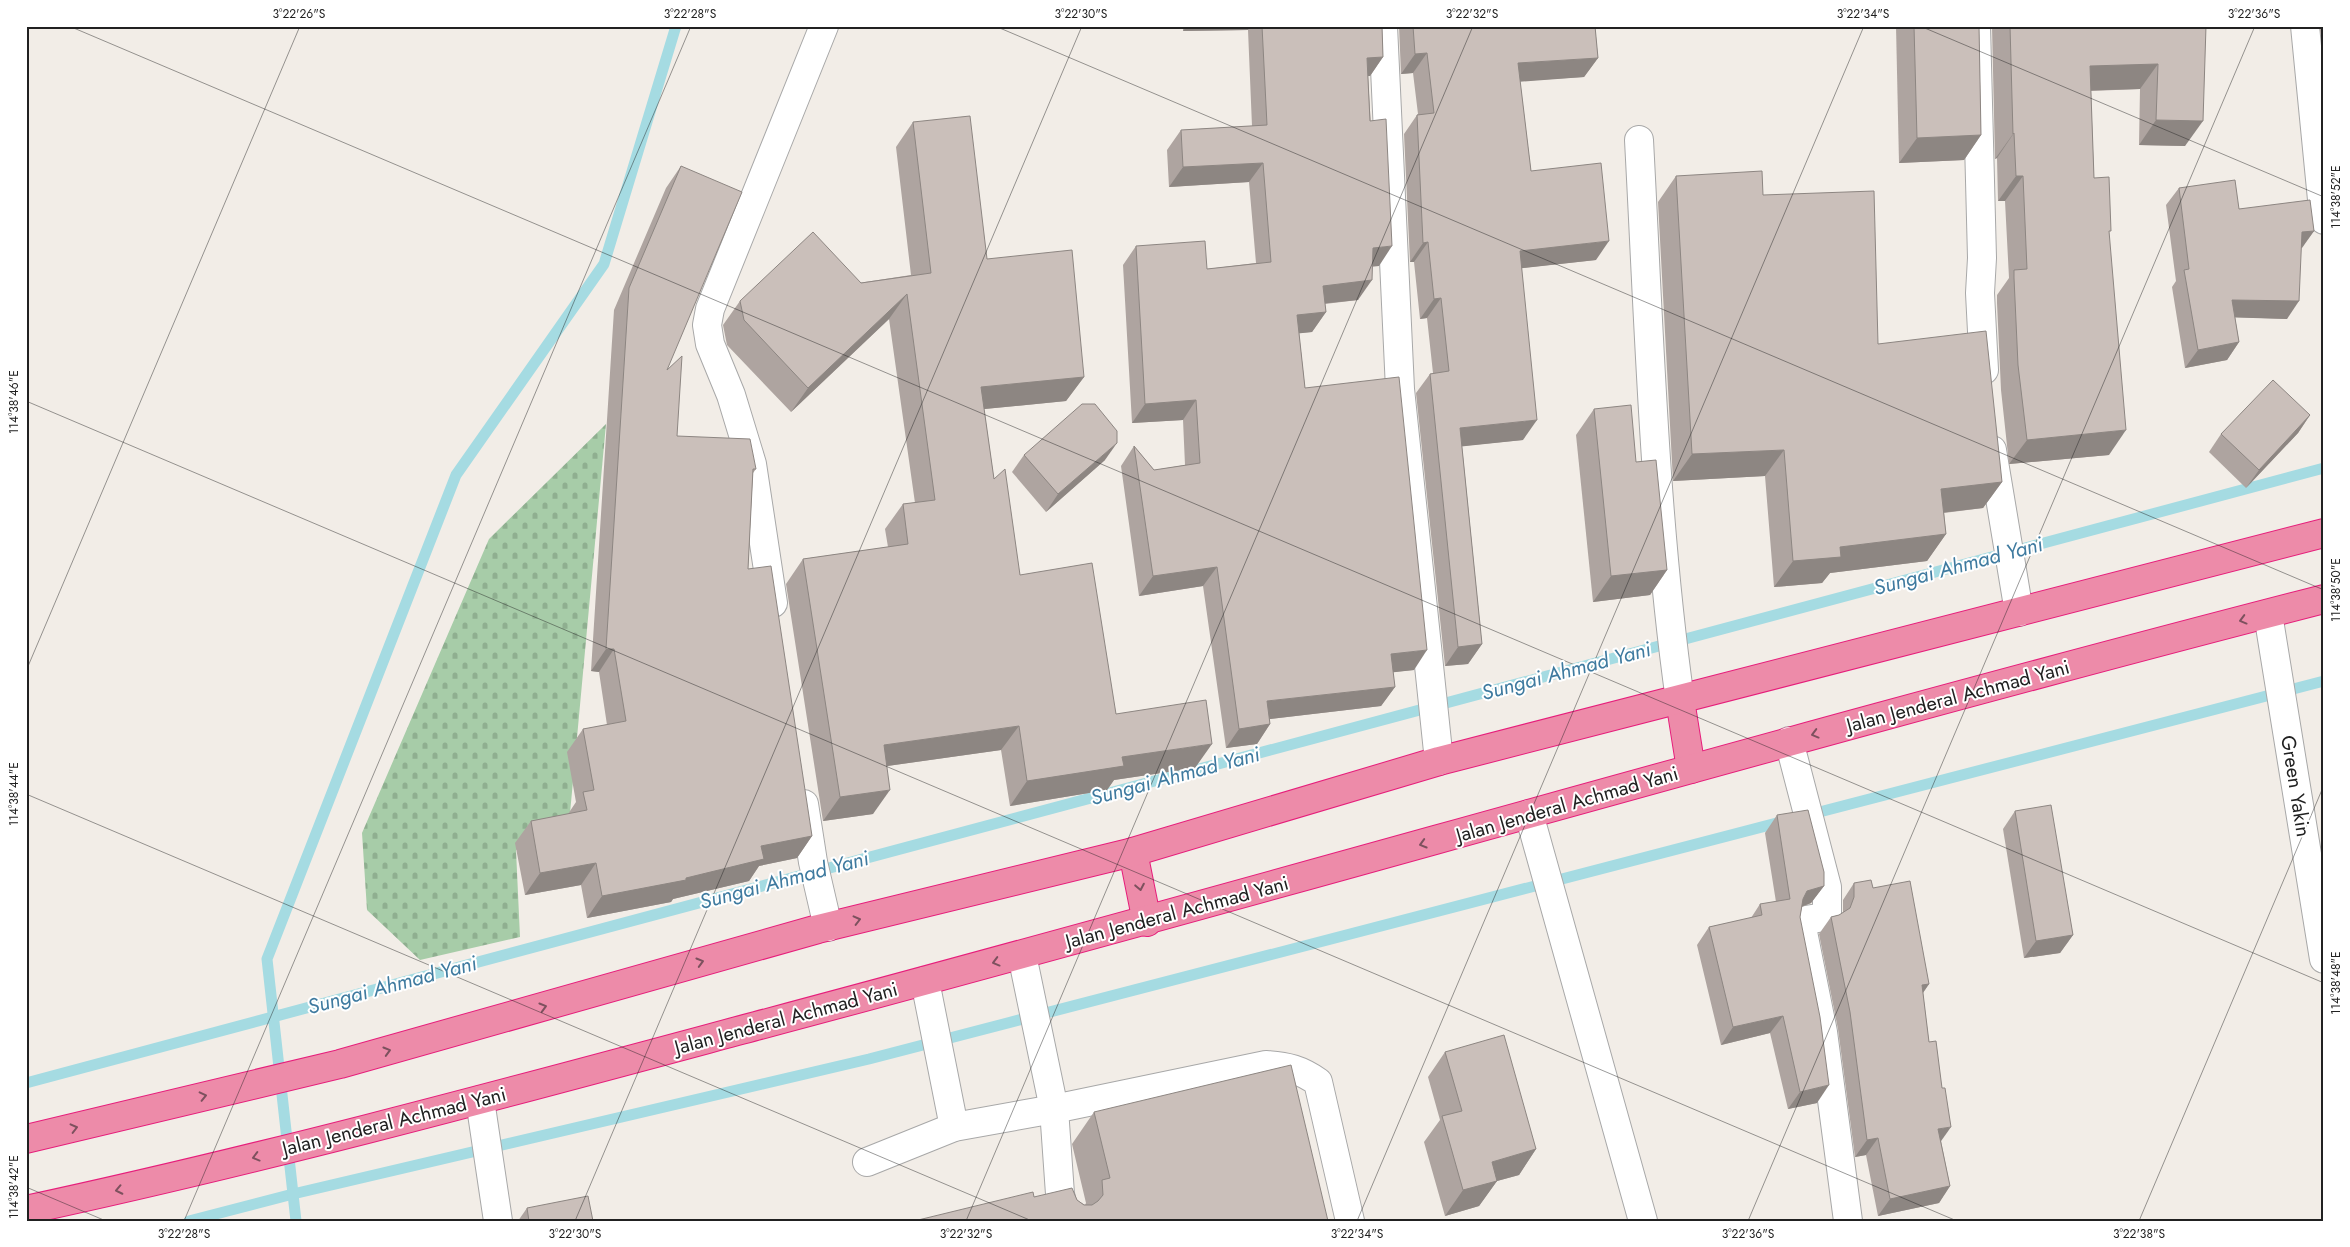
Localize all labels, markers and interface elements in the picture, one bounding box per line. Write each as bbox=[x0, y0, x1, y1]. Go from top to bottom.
text: 3°22'26"S bbox=[273, 5, 326, 23]
text: 3°22'28"S bbox=[664, 5, 717, 23]
text: 3°22'30"S bbox=[1055, 5, 1108, 23]
text: 3°22'32"S bbox=[1446, 5, 1499, 23]
text: 3°22'34"S bbox=[1837, 5, 1890, 23]
text: 3°22'36"S bbox=[2228, 5, 2281, 23]
text: 114°38'52"E bbox=[2327, 165, 2345, 229]
text: 114°38'46"E bbox=[5, 370, 23, 434]
water label: Sungai Ahmad Yani bbox=[1870, 529, 2047, 603]
text: 114°38'50"E bbox=[2327, 558, 2345, 622]
one-way arrow bbox=[2239, 615, 2247, 625]
water label: Sungai Ahmad Yani bbox=[1478, 634, 1655, 708]
street label: Jalan Jenderal Achmad Yani bbox=[1840, 653, 2073, 741]
one-way arrow bbox=[1812, 729, 1820, 739]
street label: Green Yakin bbox=[2273, 733, 2318, 839]
water label: Sungai Ahmad Yani bbox=[1087, 739, 1264, 813]
street label: Jalan Jenderal Achmad Yani bbox=[1450, 759, 1682, 851]
text: 114°38'44"E bbox=[5, 762, 23, 826]
one-way arrow bbox=[1419, 839, 1427, 849]
water label: Sungai Ahmad Yani bbox=[696, 843, 873, 917]
street label: Jalan Jenderal Achmad Yani bbox=[1059, 869, 1292, 957]
one-way arrow bbox=[1135, 882, 1145, 891]
one-way arrow bbox=[852, 915, 861, 926]
water label: Sungai Ahmad Yani bbox=[304, 948, 481, 1022]
text: 114°38'48"E bbox=[2327, 951, 2345, 1015]
one-way arrow bbox=[993, 956, 1001, 966]
one-way arrow bbox=[695, 958, 703, 968]
street label: Jalan Jenderal Achmad Yani bbox=[668, 975, 901, 1063]
one-way arrow bbox=[539, 1002, 547, 1012]
one-way arrow bbox=[382, 1046, 391, 1056]
street label: Jalan Jenderal Achmad Yani bbox=[276, 1080, 509, 1164]
one-way arrow bbox=[199, 1091, 208, 1102]
one-way arrow bbox=[69, 1123, 78, 1134]
one-way arrow bbox=[252, 1151, 260, 1161]
text: 114°38'42"E bbox=[5, 1155, 23, 1219]
one-way arrow bbox=[114, 1184, 123, 1195]
text: 3°22'28"S bbox=[158, 1225, 211, 1243]
text: 3°22'30"S bbox=[549, 1225, 602, 1243]
text: 3°22'32"S bbox=[940, 1225, 993, 1243]
text: 3°22'34"S bbox=[1331, 1225, 1384, 1243]
text: 3°22'36"S bbox=[1722, 1225, 1775, 1243]
text: 3°22'38"S bbox=[2113, 1225, 2166, 1243]

